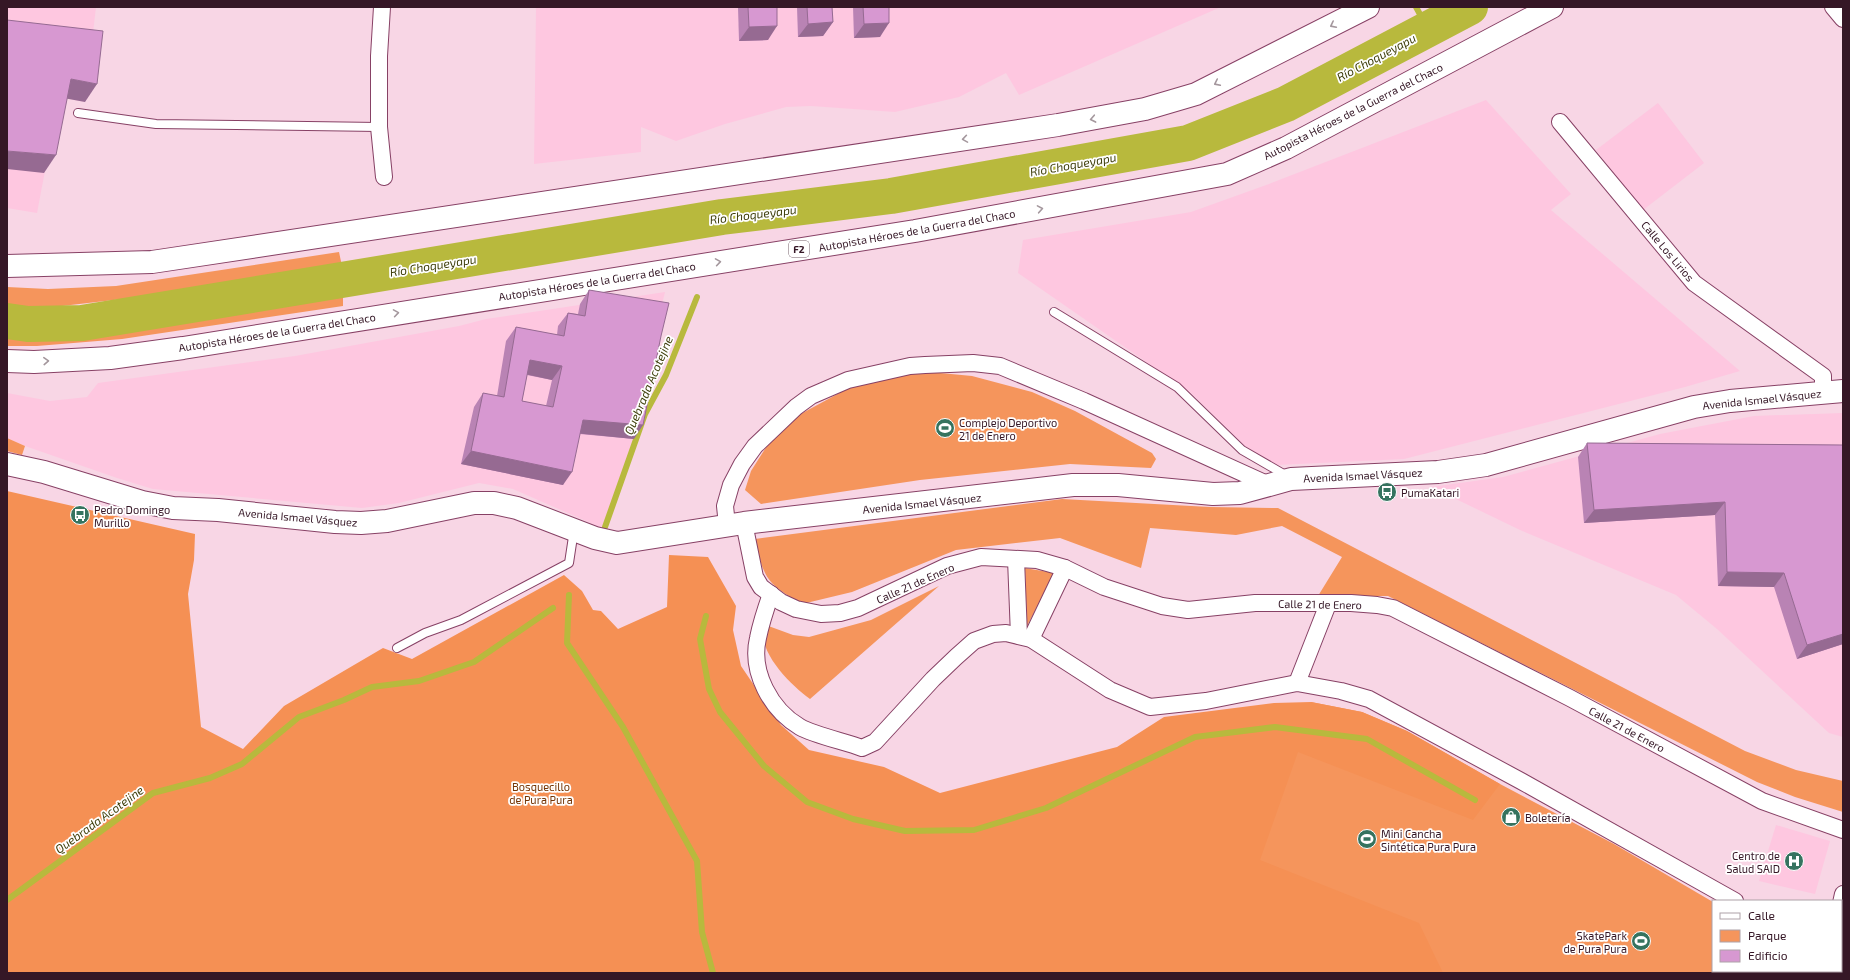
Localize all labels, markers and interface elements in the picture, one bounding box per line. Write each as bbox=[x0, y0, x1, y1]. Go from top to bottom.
one-way arrow bbox=[1330, 20, 1338, 28]
water label: Río Choqueyapu bbox=[1334, 30, 1419, 85]
street label: Autopista Héroes de la Guerra del Chaco bbox=[1261, 60, 1445, 162]
one-way arrow bbox=[1214, 78, 1221, 86]
one-way arrow bbox=[1090, 114, 1096, 123]
one-way arrow bbox=[961, 135, 968, 143]
water label: Río Choqueyapu bbox=[1029, 149, 1118, 179]
water label: Río Choqueyapu bbox=[709, 202, 798, 227]
one-way arrow bbox=[1037, 205, 1043, 213]
street label: Autopista Héroes de la Guerra del Chaco bbox=[818, 206, 1016, 254]
street label: Calle Los Lirios bbox=[1639, 218, 1697, 284]
road number: F2 bbox=[789, 241, 809, 257]
water label: Río Choqueyapu bbox=[389, 251, 478, 280]
one-way arrow bbox=[715, 258, 721, 267]
street label: Autopista Héroes de la Guerra del Chaco bbox=[498, 259, 696, 303]
one-way arrow bbox=[393, 309, 399, 318]
street label: Autopista Héroes de la Guerra del Chaco bbox=[178, 310, 376, 354]
water label: Quebrada Acotejine bbox=[621, 333, 676, 437]
one-way arrow bbox=[43, 357, 49, 365]
street label: Avenida Ismael Vásquez bbox=[1702, 386, 1822, 412]
place label: Complejo Deportivo 21 de Enero bbox=[959, 416, 1057, 442]
sports icon: Complejo Deportivo 21 de Enero bbox=[934, 417, 956, 439]
street label: Avenida Ismael Vásquez bbox=[1303, 465, 1423, 485]
bus stop icon: PumaKatari bbox=[1376, 481, 1398, 503]
place label: PumaKatari bbox=[1401, 486, 1459, 499]
street label: Avenida Ismael Vásquez bbox=[862, 490, 982, 516]
place label: Pedro Domingo Murillo bbox=[94, 503, 170, 529]
bus stop icon: Pedro Domingo Murillo bbox=[69, 504, 91, 526]
street label: Avenida Ismael Vásquez bbox=[238, 505, 358, 529]
street label: Calle 21 de Enero bbox=[874, 560, 956, 606]
street label: Calle 21 de Enero bbox=[1278, 597, 1362, 611]
street label: Calle 21 de Enero bbox=[1587, 704, 1667, 754]
park label: Bosquecillo de Pura Pura bbox=[509, 780, 573, 806]
water label: Quebrada Acotejine bbox=[52, 782, 147, 857]
shop icon: Boletería bbox=[1500, 806, 1522, 828]
place label: Boletería bbox=[1525, 811, 1571, 824]
place label: Mini Cancha Sintética Pura Pura bbox=[1381, 827, 1476, 853]
sports icon: Mini Cancha Sintética Pura Pura bbox=[1356, 828, 1378, 850]
place label: Centro de Salud SAID bbox=[1726, 849, 1780, 875]
hospital icon: Centro de Salud SAID bbox=[1783, 850, 1805, 872]
legend bbox=[1712, 900, 1842, 972]
text: Calle bbox=[1748, 908, 1775, 922]
text: Parque bbox=[1748, 928, 1786, 942]
place label: SkatePark de Pura Pura bbox=[1563, 929, 1627, 955]
sports icon: SkatePark de Pura Pura bbox=[1630, 930, 1652, 952]
text: Edificio bbox=[1748, 948, 1788, 962]

